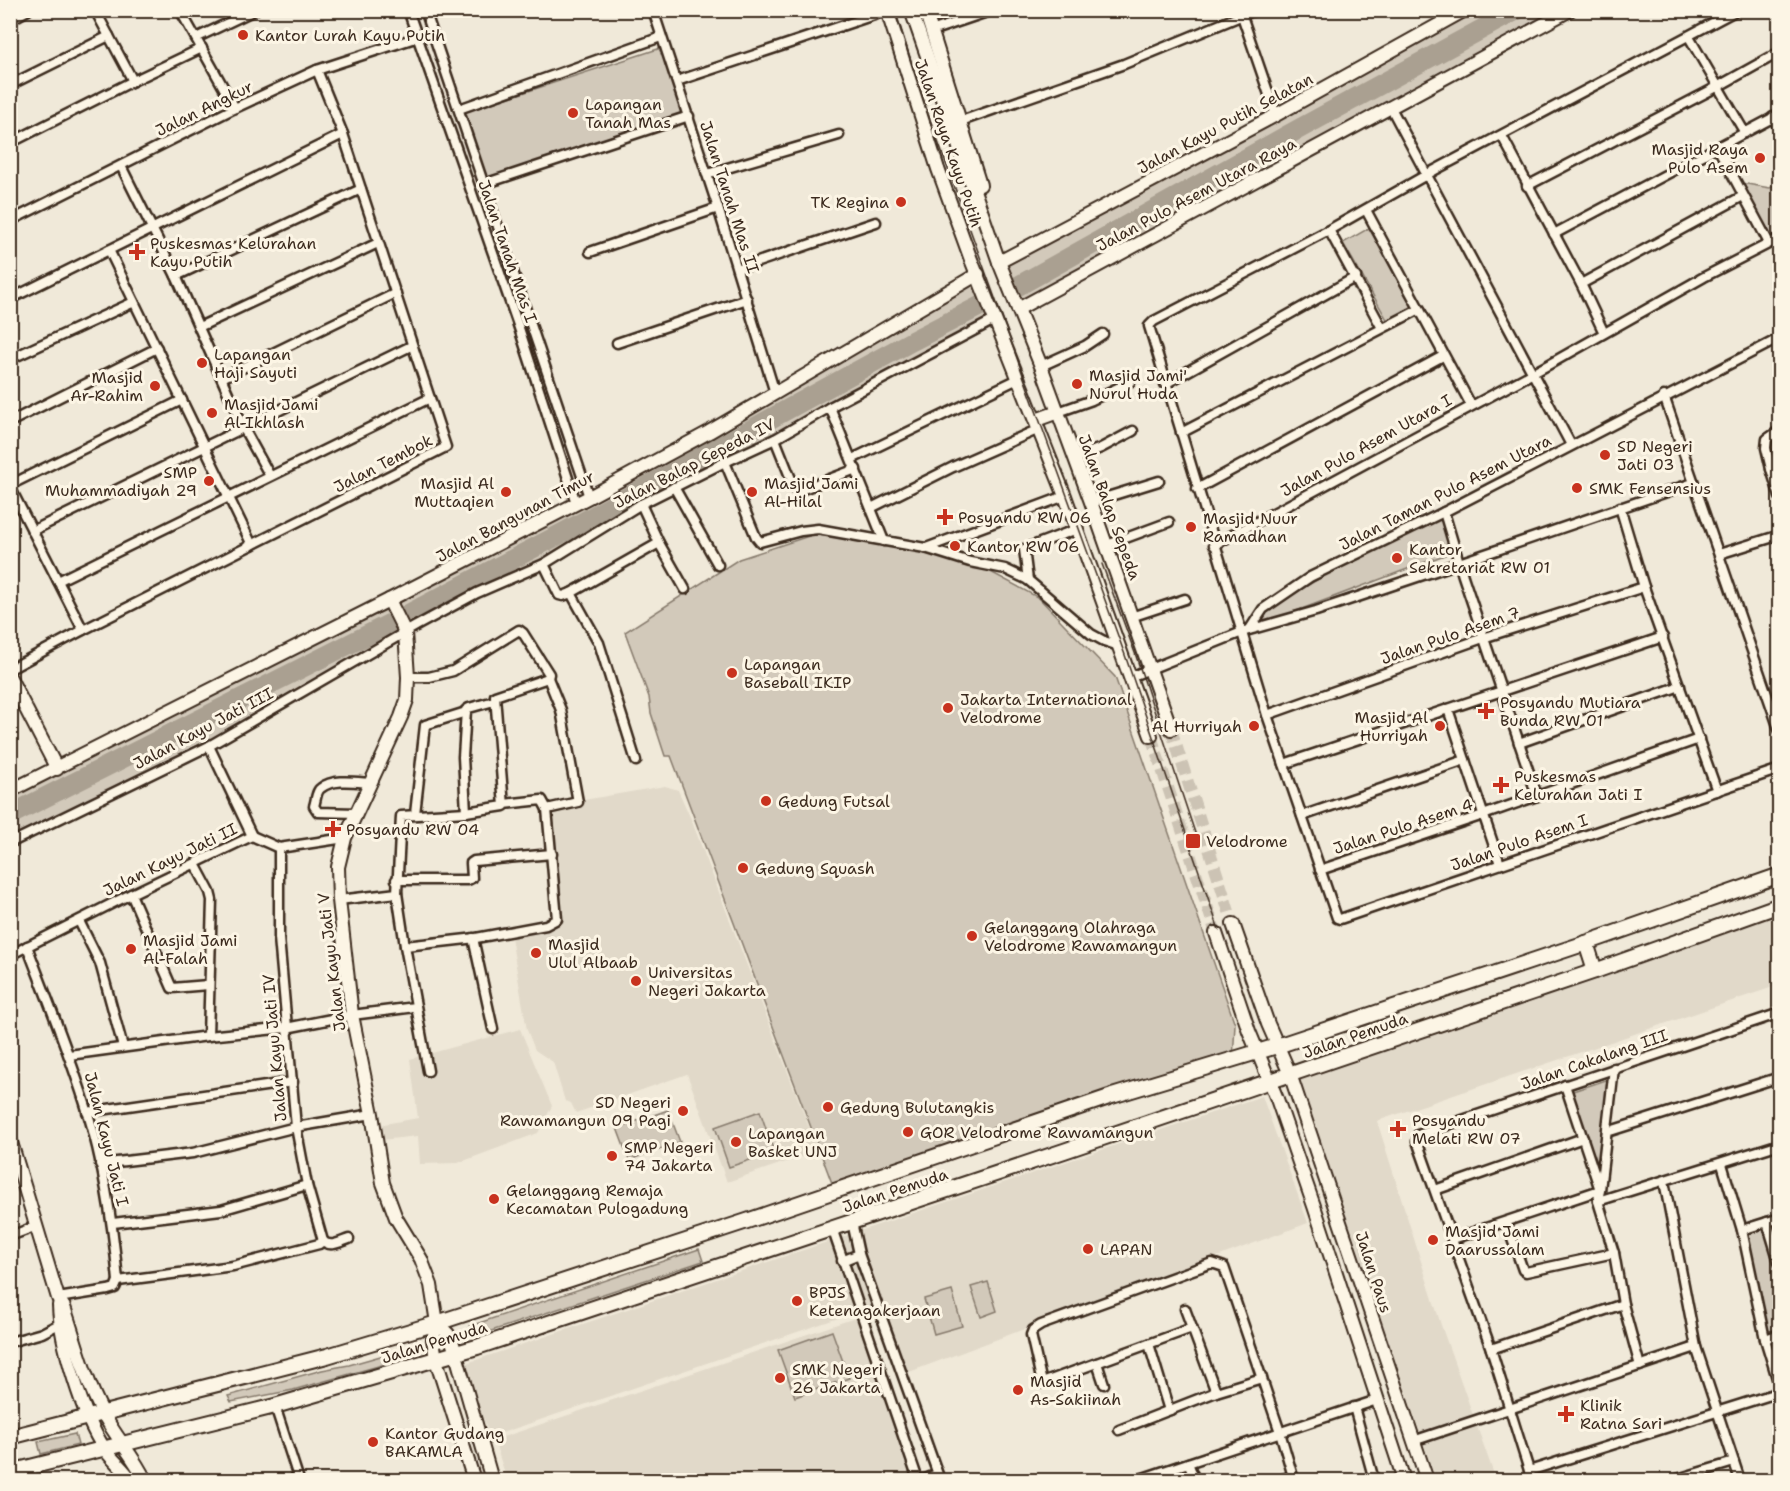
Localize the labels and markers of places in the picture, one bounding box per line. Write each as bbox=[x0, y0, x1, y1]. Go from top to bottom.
place label: Kantor Lurah Kayu Putih bbox=[255, 25, 445, 46]
marker: Kantor Lurah Kayu Putih bbox=[236, 28, 250, 42]
place label: Lapangan Tanah Mas bbox=[585, 94, 671, 133]
marker: Lapangan Tanah Mas bbox=[566, 106, 580, 120]
place label: Masjid Raya Pulo Asem bbox=[1652, 139, 1748, 178]
marker: Masjid Raya Pulo Asem bbox=[1753, 151, 1767, 165]
place label: TK Regina bbox=[811, 192, 889, 213]
marker: TK Regina bbox=[894, 195, 908, 209]
place label: Puskesmas Kelurahan Kayu Putih bbox=[150, 233, 316, 272]
marker: Puskesmas Kelurahan Kayu Putih bbox=[128, 243, 146, 261]
place label: Lapangan Haji Sayuti bbox=[214, 344, 297, 383]
marker: Lapangan Haji Sayuti bbox=[195, 356, 209, 370]
place label: Masjid Jami' Nurul Huda bbox=[1089, 365, 1187, 404]
place label: Masjid Ar-Rahim bbox=[70, 367, 143, 406]
marker: Masjid Jami' Nurul Huda bbox=[1070, 377, 1084, 391]
marker: Masjid Ar-Rahim bbox=[148, 379, 162, 393]
place label: Masjid Jami Al-Ikhlash bbox=[224, 394, 319, 433]
marker: Masjid Jami Al-Ikhlash bbox=[205, 406, 219, 420]
place label: SD Negeri Jati 03 bbox=[1617, 436, 1693, 475]
marker: SD Negeri Jati 03 bbox=[1598, 448, 1612, 462]
place label: SMP Muhammadiyah 29 bbox=[45, 462, 197, 501]
place label: Masjid Al Muttaqien bbox=[414, 473, 494, 512]
place label: Masjid Jami Al-Hilal bbox=[764, 473, 859, 512]
marker: SMP Muhammadiyah 29 bbox=[202, 474, 216, 488]
place label: SMK Fensensius bbox=[1589, 478, 1711, 499]
marker: SMK Fensensius bbox=[1570, 481, 1584, 495]
marker: Masjid Al Muttaqien bbox=[499, 485, 513, 499]
marker: Masjid Jami Al-Hilal bbox=[745, 485, 759, 499]
place label: Posyandu RW 06 bbox=[958, 507, 1091, 528]
marker: Posyandu RW 06 bbox=[936, 508, 954, 526]
place label: Masjid Nuur Ramadhan bbox=[1203, 508, 1298, 547]
marker: Masjid Nuur Ramadhan bbox=[1184, 520, 1198, 534]
place label: Kantor RW 06 bbox=[967, 536, 1080, 557]
marker: Kantor RW 06 bbox=[948, 539, 962, 553]
place label: Kantor Sekretariat RW 01 bbox=[1409, 539, 1550, 578]
marker: Kantor Sekretariat RW 01 bbox=[1390, 551, 1404, 565]
place label: Lapangan Baseball IKIP bbox=[744, 654, 851, 693]
marker: Lapangan Baseball IKIP bbox=[725, 666, 739, 680]
place label: Jakarta International Velodrome bbox=[960, 689, 1132, 728]
place label: Posyandu Mutiara Bunda RW 01 bbox=[1500, 692, 1641, 731]
marker: Jakarta International Velodrome bbox=[941, 701, 955, 715]
marker: Posyandu Mutiara Bunda RW 01 bbox=[1477, 702, 1495, 720]
place label: Masjid Al Hurriyah bbox=[1355, 707, 1428, 746]
place label: Al Hurriyah bbox=[1152, 716, 1242, 737]
marker: Al Hurriyah bbox=[1247, 719, 1261, 733]
marker: Masjid Al Hurriyah bbox=[1433, 719, 1447, 733]
place label: Puskesmas Kelurahan Jati I bbox=[1514, 766, 1643, 805]
marker: Puskesmas Kelurahan Jati I bbox=[1492, 776, 1510, 794]
place label: Gedung Futsal bbox=[778, 791, 890, 812]
marker: Gedung Futsal bbox=[759, 794, 773, 808]
place label: Posyandu RW 04 bbox=[346, 819, 479, 840]
marker: Posyandu RW 04 bbox=[324, 820, 342, 838]
place label: Velodrome bbox=[1206, 831, 1288, 852]
marker: Velodrome bbox=[1184, 832, 1202, 850]
place label: Gedung Squash bbox=[755, 858, 875, 879]
marker: Gedung Squash bbox=[736, 861, 750, 875]
place label: Gelanggang Olahraga Velodrome Rawamangun bbox=[984, 917, 1177, 956]
marker: Gelanggang Olahraga Velodrome Rawamangun bbox=[965, 929, 979, 943]
place label: Masjid Jami Al-Falah bbox=[143, 930, 238, 969]
place label: Masjid Ulul Albaab bbox=[548, 934, 638, 973]
marker: Masjid Jami Al-Falah bbox=[124, 942, 138, 956]
marker: Masjid Ulul Albaab bbox=[529, 946, 543, 960]
place label: Universitas Negeri Jakarta bbox=[648, 962, 766, 1001]
marker: Universitas Negeri Jakarta bbox=[629, 974, 643, 988]
place label: SD Negeri Rawamangun 09 Pagi bbox=[500, 1092, 671, 1131]
place label: Gedung Bulutangkis bbox=[840, 1097, 994, 1118]
marker: Gedung Bulutangkis bbox=[821, 1100, 835, 1114]
marker: SD Negeri Rawamangun 09 Pagi bbox=[676, 1104, 690, 1118]
place label: Posyandu Melati RW 07 bbox=[1412, 1110, 1521, 1149]
marker: Posyandu Melati RW 07 bbox=[1389, 1120, 1407, 1138]
place label: GOR Velodrome Rawamangun bbox=[920, 1122, 1153, 1143]
place label: Lapangan Basket UNJ bbox=[748, 1123, 837, 1162]
marker: GOR Velodrome Rawamangun bbox=[901, 1125, 915, 1139]
marker: Lapangan Basket UNJ bbox=[729, 1135, 743, 1149]
place label: SMP Negeri 74 Jakarta bbox=[624, 1137, 714, 1176]
marker: SMP Negeri 74 Jakarta bbox=[605, 1149, 619, 1163]
place label: Gelanggang Remaja Kecamatan Pulogadung bbox=[506, 1180, 689, 1219]
marker: Gelanggang Remaja Kecamatan Pulogadung bbox=[487, 1192, 501, 1206]
place label: Masjid Jami Daarussalam bbox=[1445, 1221, 1545, 1260]
marker: Masjid Jami Daarussalam bbox=[1426, 1233, 1440, 1247]
place label: LAPAN bbox=[1100, 1239, 1152, 1260]
marker: LAPAN bbox=[1081, 1242, 1095, 1256]
place label: BPJS Ketenagakerjaan bbox=[809, 1282, 941, 1321]
marker: BPJS Ketenagakerjaan bbox=[790, 1294, 804, 1308]
place label: SMK Negeri 26 Jakarta bbox=[792, 1359, 883, 1398]
marker: SMK Negeri 26 Jakarta bbox=[773, 1371, 787, 1385]
place label: Masjid As-Sakiinah bbox=[1030, 1371, 1121, 1410]
marker: Masjid As-Sakiinah bbox=[1011, 1383, 1025, 1397]
place label: Klinik Ratna Sari bbox=[1580, 1395, 1662, 1434]
marker: Klinik Ratna Sari bbox=[1557, 1405, 1575, 1423]
place label: Kantor Gudang BAKAMLA bbox=[385, 1423, 505, 1462]
marker: Kantor Gudang BAKAMLA bbox=[366, 1435, 380, 1449]

